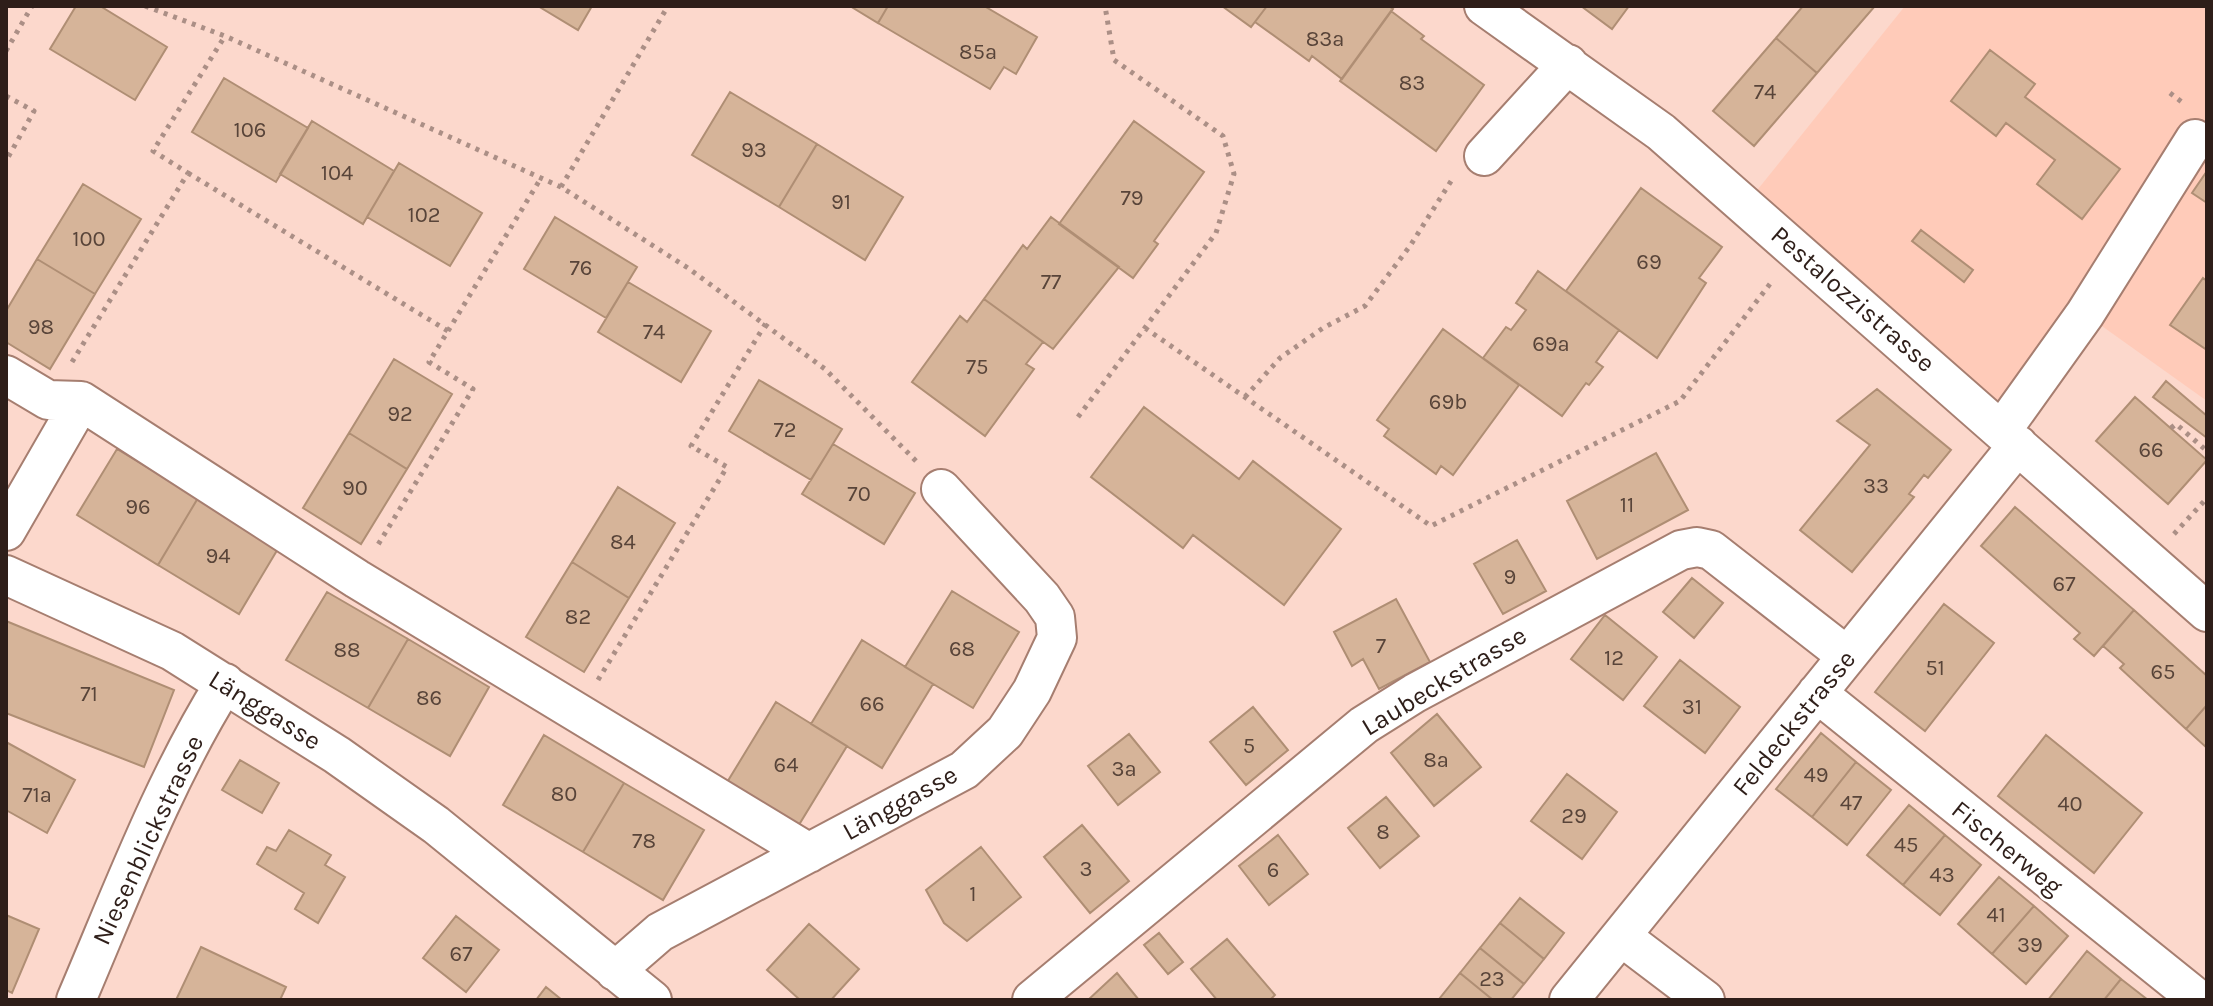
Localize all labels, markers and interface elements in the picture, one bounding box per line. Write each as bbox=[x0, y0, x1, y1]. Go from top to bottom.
house number: 83a bbox=[1306, 26, 1344, 52]
house number: 85a bbox=[959, 39, 997, 65]
house number: 83 bbox=[1399, 70, 1425, 96]
house number: 74 bbox=[1754, 79, 1776, 105]
house number: 106 bbox=[234, 117, 266, 143]
house number: 93 bbox=[741, 137, 767, 163]
house number: 104 bbox=[321, 160, 353, 186]
house number: 79 bbox=[1120, 185, 1144, 211]
house number: 91 bbox=[831, 189, 851, 215]
house number: 102 bbox=[407, 202, 441, 228]
street label: Pestalozzistrasse bbox=[1765, 219, 1941, 379]
house number: 100 bbox=[72, 226, 106, 252]
house number: 69 bbox=[1636, 249, 1662, 275]
house number: 76 bbox=[570, 255, 592, 281]
house number: 77 bbox=[1041, 269, 1061, 295]
house number: 98 bbox=[28, 314, 54, 340]
house number: 74 bbox=[643, 319, 665, 345]
house number: 69a bbox=[1532, 331, 1570, 357]
house number: 75 bbox=[966, 354, 988, 380]
house number: 69b bbox=[1429, 389, 1467, 415]
house number: 92 bbox=[387, 401, 413, 427]
house number: 72 bbox=[773, 417, 797, 443]
house number: 66 bbox=[2138, 437, 2164, 463]
house number: 33 bbox=[1863, 473, 1889, 499]
house number: 90 bbox=[342, 475, 368, 501]
house number: 70 bbox=[847, 481, 871, 507]
house number: 11 bbox=[1620, 492, 1634, 518]
house number: 96 bbox=[125, 494, 151, 520]
house number: 84 bbox=[610, 529, 636, 555]
house number: 94 bbox=[205, 543, 231, 569]
house number: 9 bbox=[1504, 564, 1516, 590]
house number: 67 bbox=[2053, 571, 2075, 597]
house number: 82 bbox=[565, 604, 591, 630]
street label: Laubeckstrasse bbox=[1356, 620, 1532, 742]
house number: 7 bbox=[1376, 633, 1386, 659]
house number: 68 bbox=[949, 636, 975, 662]
house number: 88 bbox=[333, 637, 361, 663]
street label: Feldeckstrasse bbox=[1726, 644, 1862, 802]
house number: 12 bbox=[1604, 645, 1624, 671]
house number: 51 bbox=[1925, 655, 1945, 681]
house number: 65 bbox=[2150, 659, 2176, 685]
street label: Länggasse bbox=[203, 663, 327, 757]
house number: 71 bbox=[80, 681, 98, 707]
house number: 86 bbox=[416, 685, 442, 711]
house number: 66 bbox=[859, 691, 885, 717]
house number: 31 bbox=[1682, 694, 1702, 720]
street label: Niesenblickstrasse bbox=[86, 730, 210, 950]
house number: 5 bbox=[1243, 733, 1255, 759]
house number: 8a bbox=[1423, 747, 1449, 773]
house number: 64 bbox=[774, 752, 798, 778]
house number: 3a bbox=[1111, 756, 1137, 782]
street label: Länggasse bbox=[837, 759, 963, 847]
house number: 49 bbox=[1803, 762, 1829, 788]
house number: 80 bbox=[551, 781, 577, 807]
house number: 71a bbox=[22, 782, 52, 808]
house number: 47 bbox=[1840, 790, 1862, 816]
house number: 40 bbox=[2057, 791, 2083, 817]
street label: Fischerweg bbox=[1945, 794, 2069, 902]
house number: 29 bbox=[1561, 803, 1587, 829]
house number: 8 bbox=[1376, 819, 1390, 845]
house number: 78 bbox=[632, 828, 656, 854]
house number: 45 bbox=[1894, 832, 1918, 858]
house number: 3 bbox=[1080, 856, 1093, 882]
house number: 6 bbox=[1267, 857, 1279, 883]
house number: 43 bbox=[1929, 862, 1955, 888]
house number: 1 bbox=[969, 881, 977, 907]
house number: 41 bbox=[1986, 902, 2006, 928]
house number: 39 bbox=[2017, 932, 2043, 958]
house number: 67 bbox=[450, 941, 472, 967]
house number: 23 bbox=[1479, 966, 1505, 992]

